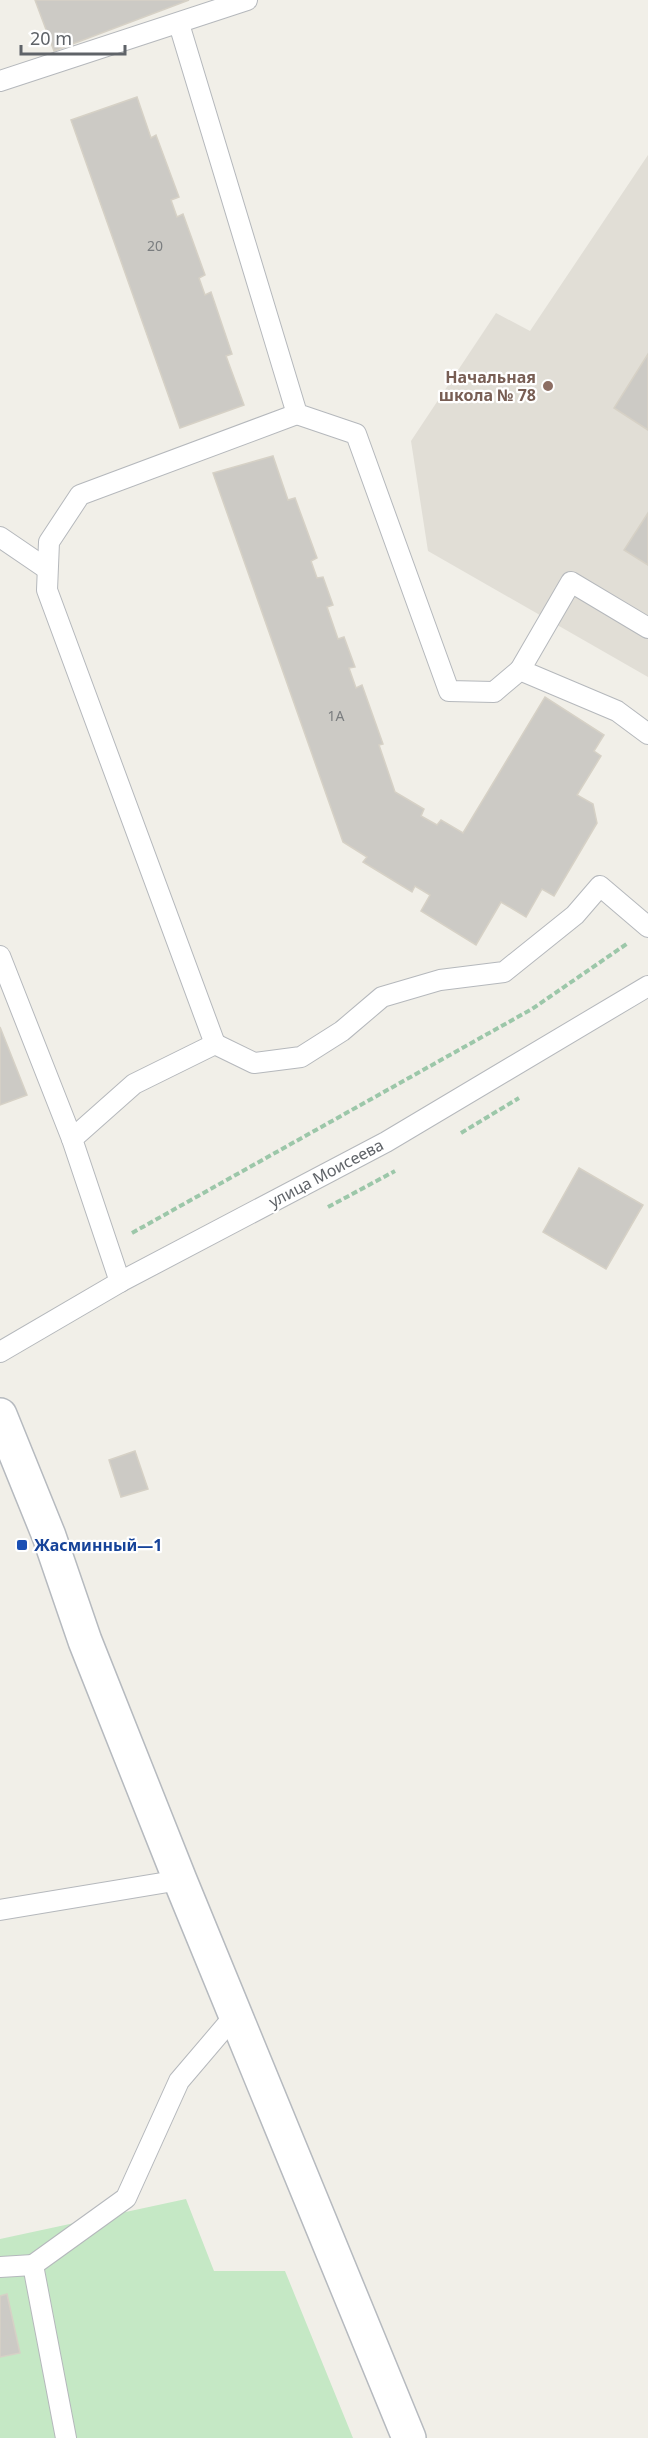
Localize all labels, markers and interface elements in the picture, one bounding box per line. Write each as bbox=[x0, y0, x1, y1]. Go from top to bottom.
scale bar bbox=[21, 18, 124, 56]
text: 20 m bbox=[30, 26, 72, 50]
house number: 20 bbox=[147, 236, 163, 255]
place label: Начальная школа № 78 bbox=[439, 366, 536, 406]
marker: Начальная школа № 78 bbox=[541, 379, 555, 393]
house number: 1А bbox=[328, 706, 345, 725]
street label: улица Моисеева bbox=[265, 1134, 387, 1212]
place label: Жасминный—1 bbox=[34, 1534, 162, 1556]
marker: Жасминный—1 bbox=[15, 1538, 29, 1552]

